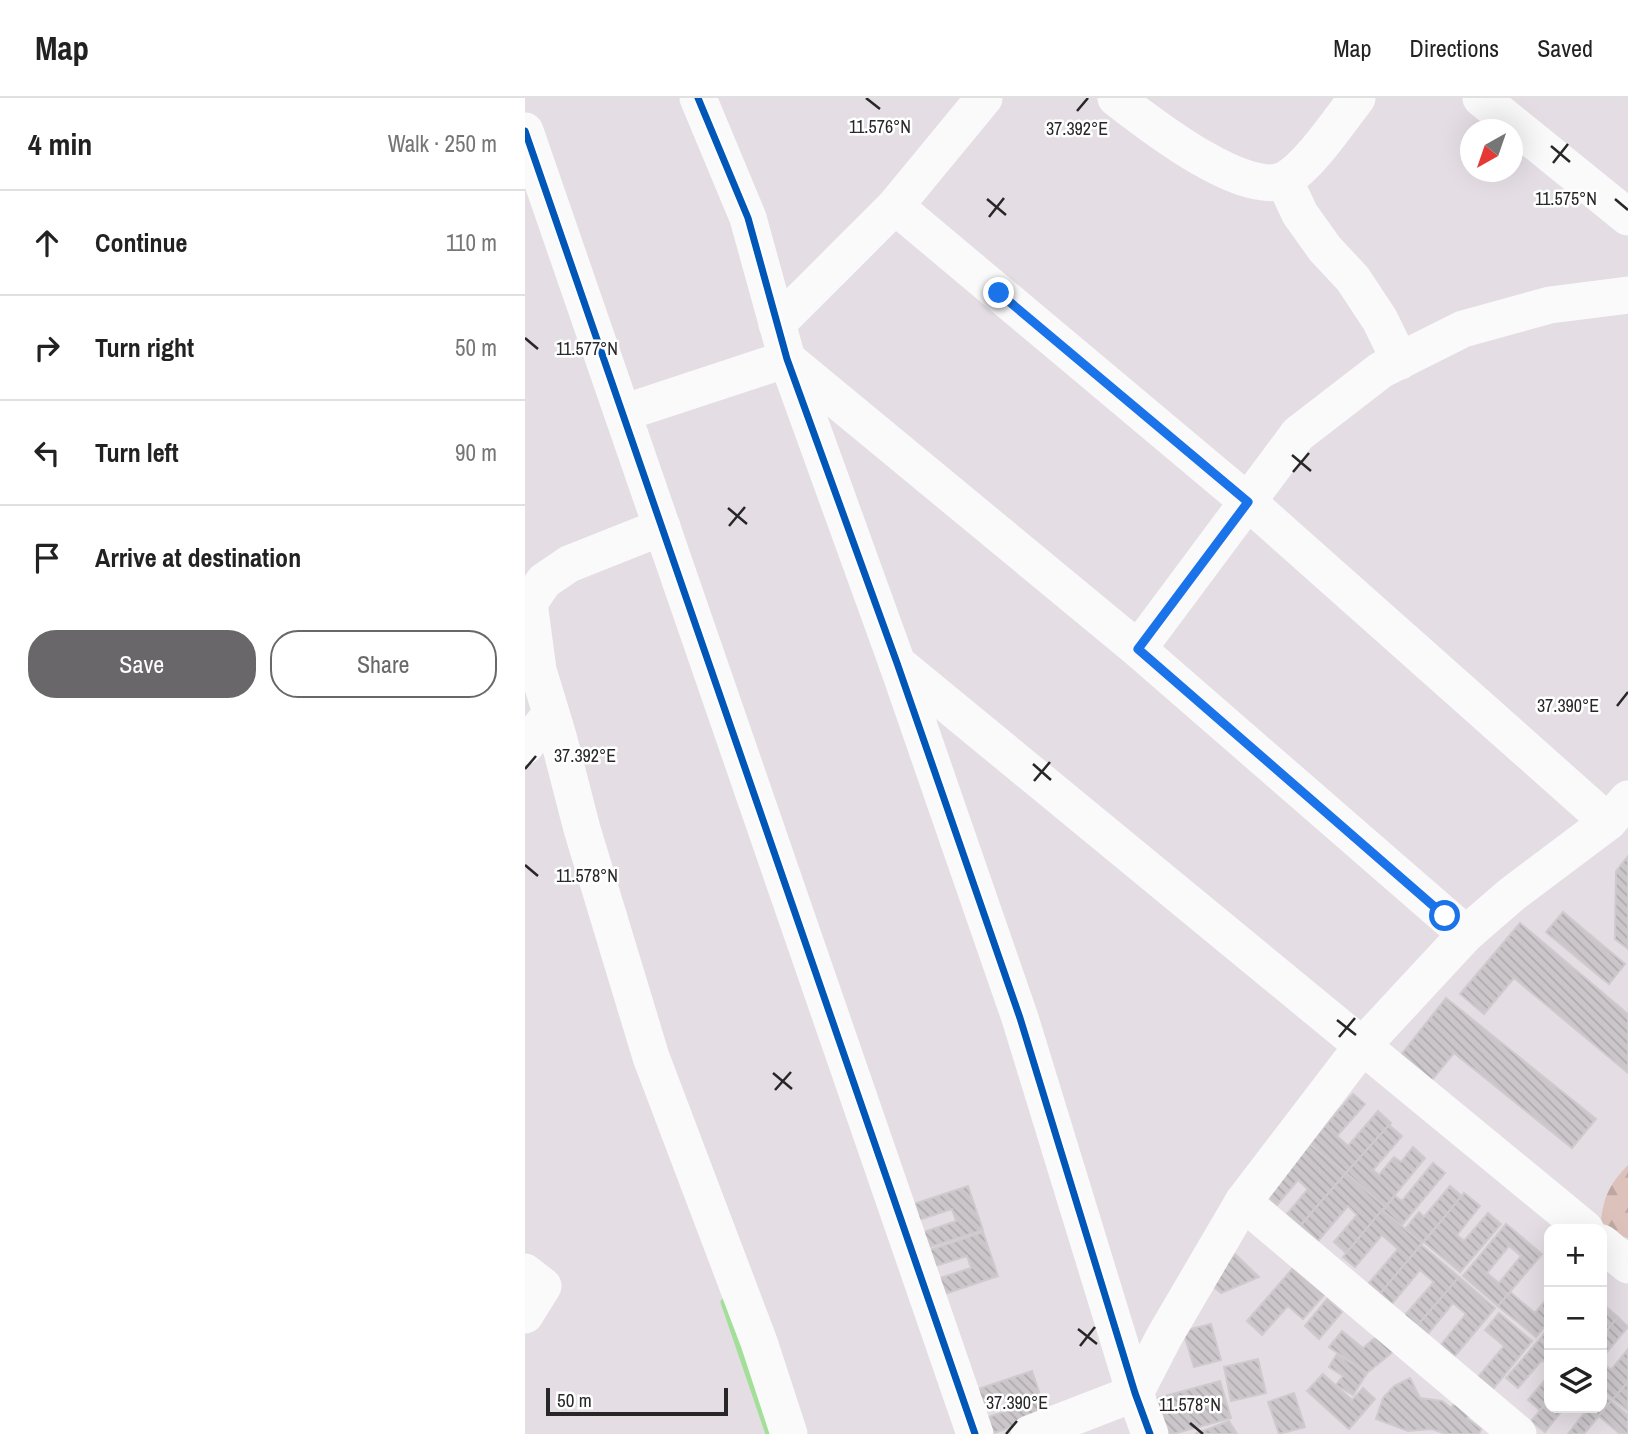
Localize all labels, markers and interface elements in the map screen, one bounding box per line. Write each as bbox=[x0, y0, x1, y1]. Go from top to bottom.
text: Map bbox=[35, 26, 89, 70]
text: Map bbox=[1333, 32, 1371, 64]
text: Directions bbox=[1409, 32, 1499, 64]
text: Saved bbox=[1537, 32, 1593, 64]
text: 11.576°N bbox=[849, 114, 911, 139]
text: 37.392°E bbox=[1046, 116, 1108, 141]
north arrow bbox=[1460, 119, 1523, 182]
text: 4 min bbox=[28, 124, 92, 164]
text: Walk · 250 m bbox=[388, 128, 497, 159]
text: 11.575°N bbox=[1535, 186, 1597, 211]
icon: ahead bbox=[28, 224, 66, 262]
text: Continue bbox=[95, 225, 187, 260]
text: 110 m bbox=[446, 227, 497, 258]
route end bbox=[983, 277, 1014, 308]
icon: right bbox=[28, 329, 66, 367]
text: Turn right bbox=[95, 330, 194, 365]
text: 50 m bbox=[455, 332, 497, 363]
text: 11.577°N bbox=[556, 336, 618, 361]
icon: left bbox=[28, 434, 66, 472]
text: Turn left bbox=[95, 435, 179, 470]
text: 90 m bbox=[455, 437, 497, 468]
icon: arrive bbox=[28, 539, 66, 577]
text: Arrive at destination bbox=[95, 540, 301, 575]
button: Save bbox=[28, 630, 256, 698]
button: Share bbox=[270, 630, 497, 698]
text: 37.390°E bbox=[1537, 693, 1599, 718]
text: 37.392°E bbox=[554, 743, 616, 768]
text: 11.578°N bbox=[556, 863, 618, 888]
route start bbox=[1429, 900, 1460, 931]
map controls bbox=[1544, 1224, 1607, 1413]
button: + bbox=[1544, 1224, 1607, 1287]
button: − bbox=[1544, 1287, 1607, 1350]
button: layers bbox=[1544, 1350, 1607, 1413]
scale bar bbox=[546, 1385, 728, 1417]
text: 50 m bbox=[557, 1387, 592, 1413]
text: 37.390°E bbox=[986, 1390, 1048, 1415]
text: 11.578°N bbox=[1159, 1392, 1221, 1417]

